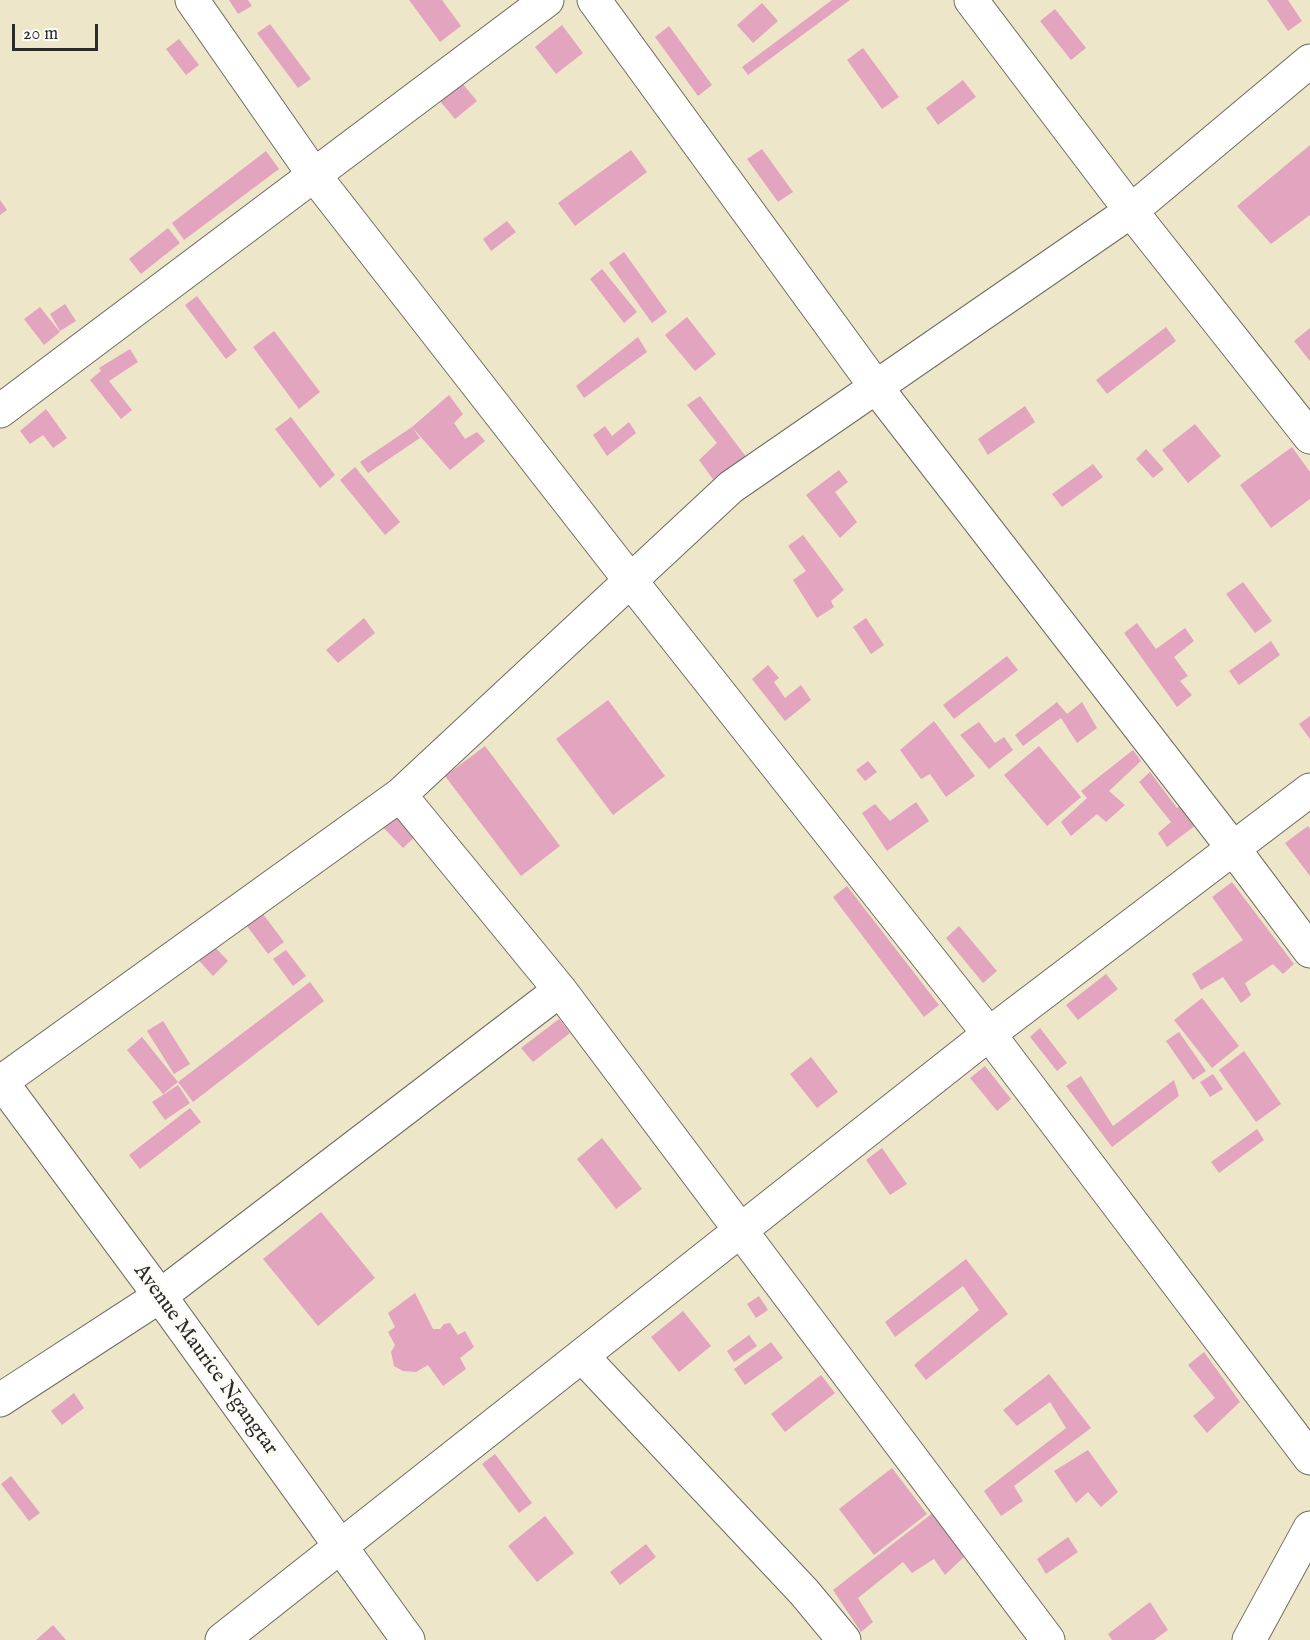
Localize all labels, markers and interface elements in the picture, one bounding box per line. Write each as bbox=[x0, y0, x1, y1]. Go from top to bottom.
scale bar bbox=[15, 12, 100, 50]
text: 20 m bbox=[23, 23, 58, 46]
street label: Avenue Maurice Ngangtar bbox=[127, 1260, 283, 1460]

